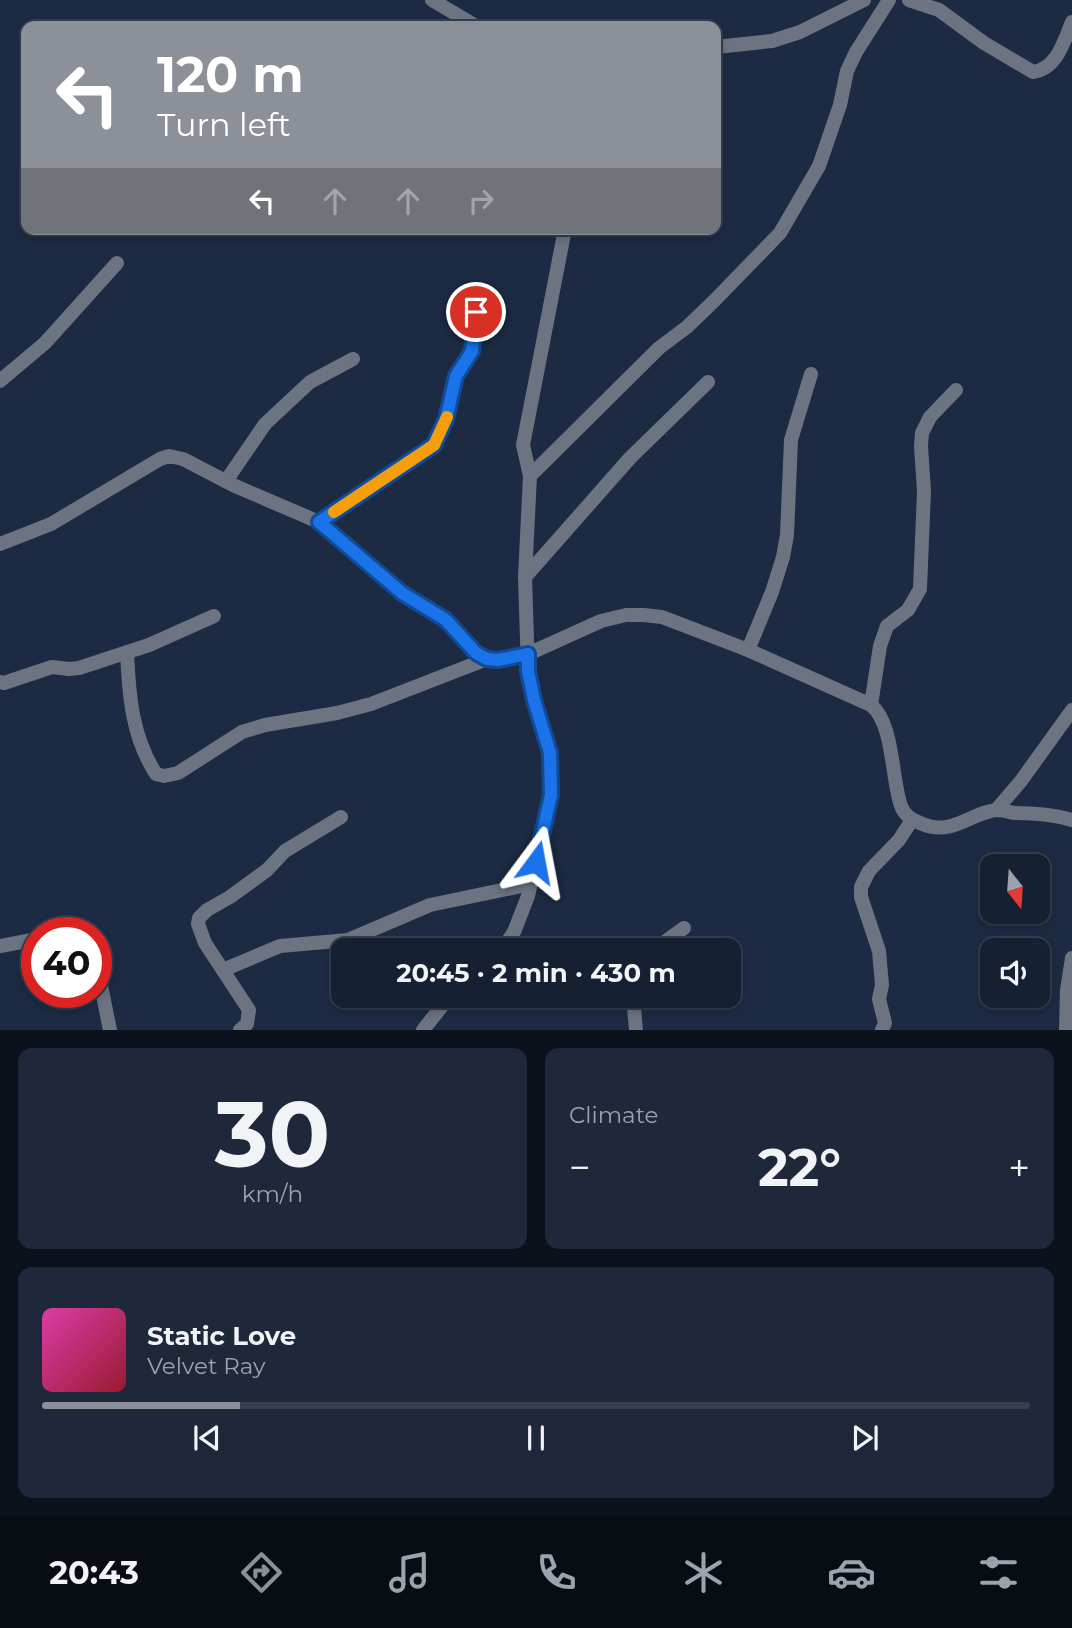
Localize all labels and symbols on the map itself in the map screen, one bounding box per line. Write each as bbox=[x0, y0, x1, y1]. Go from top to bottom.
pin bbox=[446, 282, 506, 342]
position arrow bbox=[499, 825, 573, 899]
north arrow bbox=[980, 854, 1050, 924]
speed limit sign: 40 bbox=[21, 917, 112, 1008]

